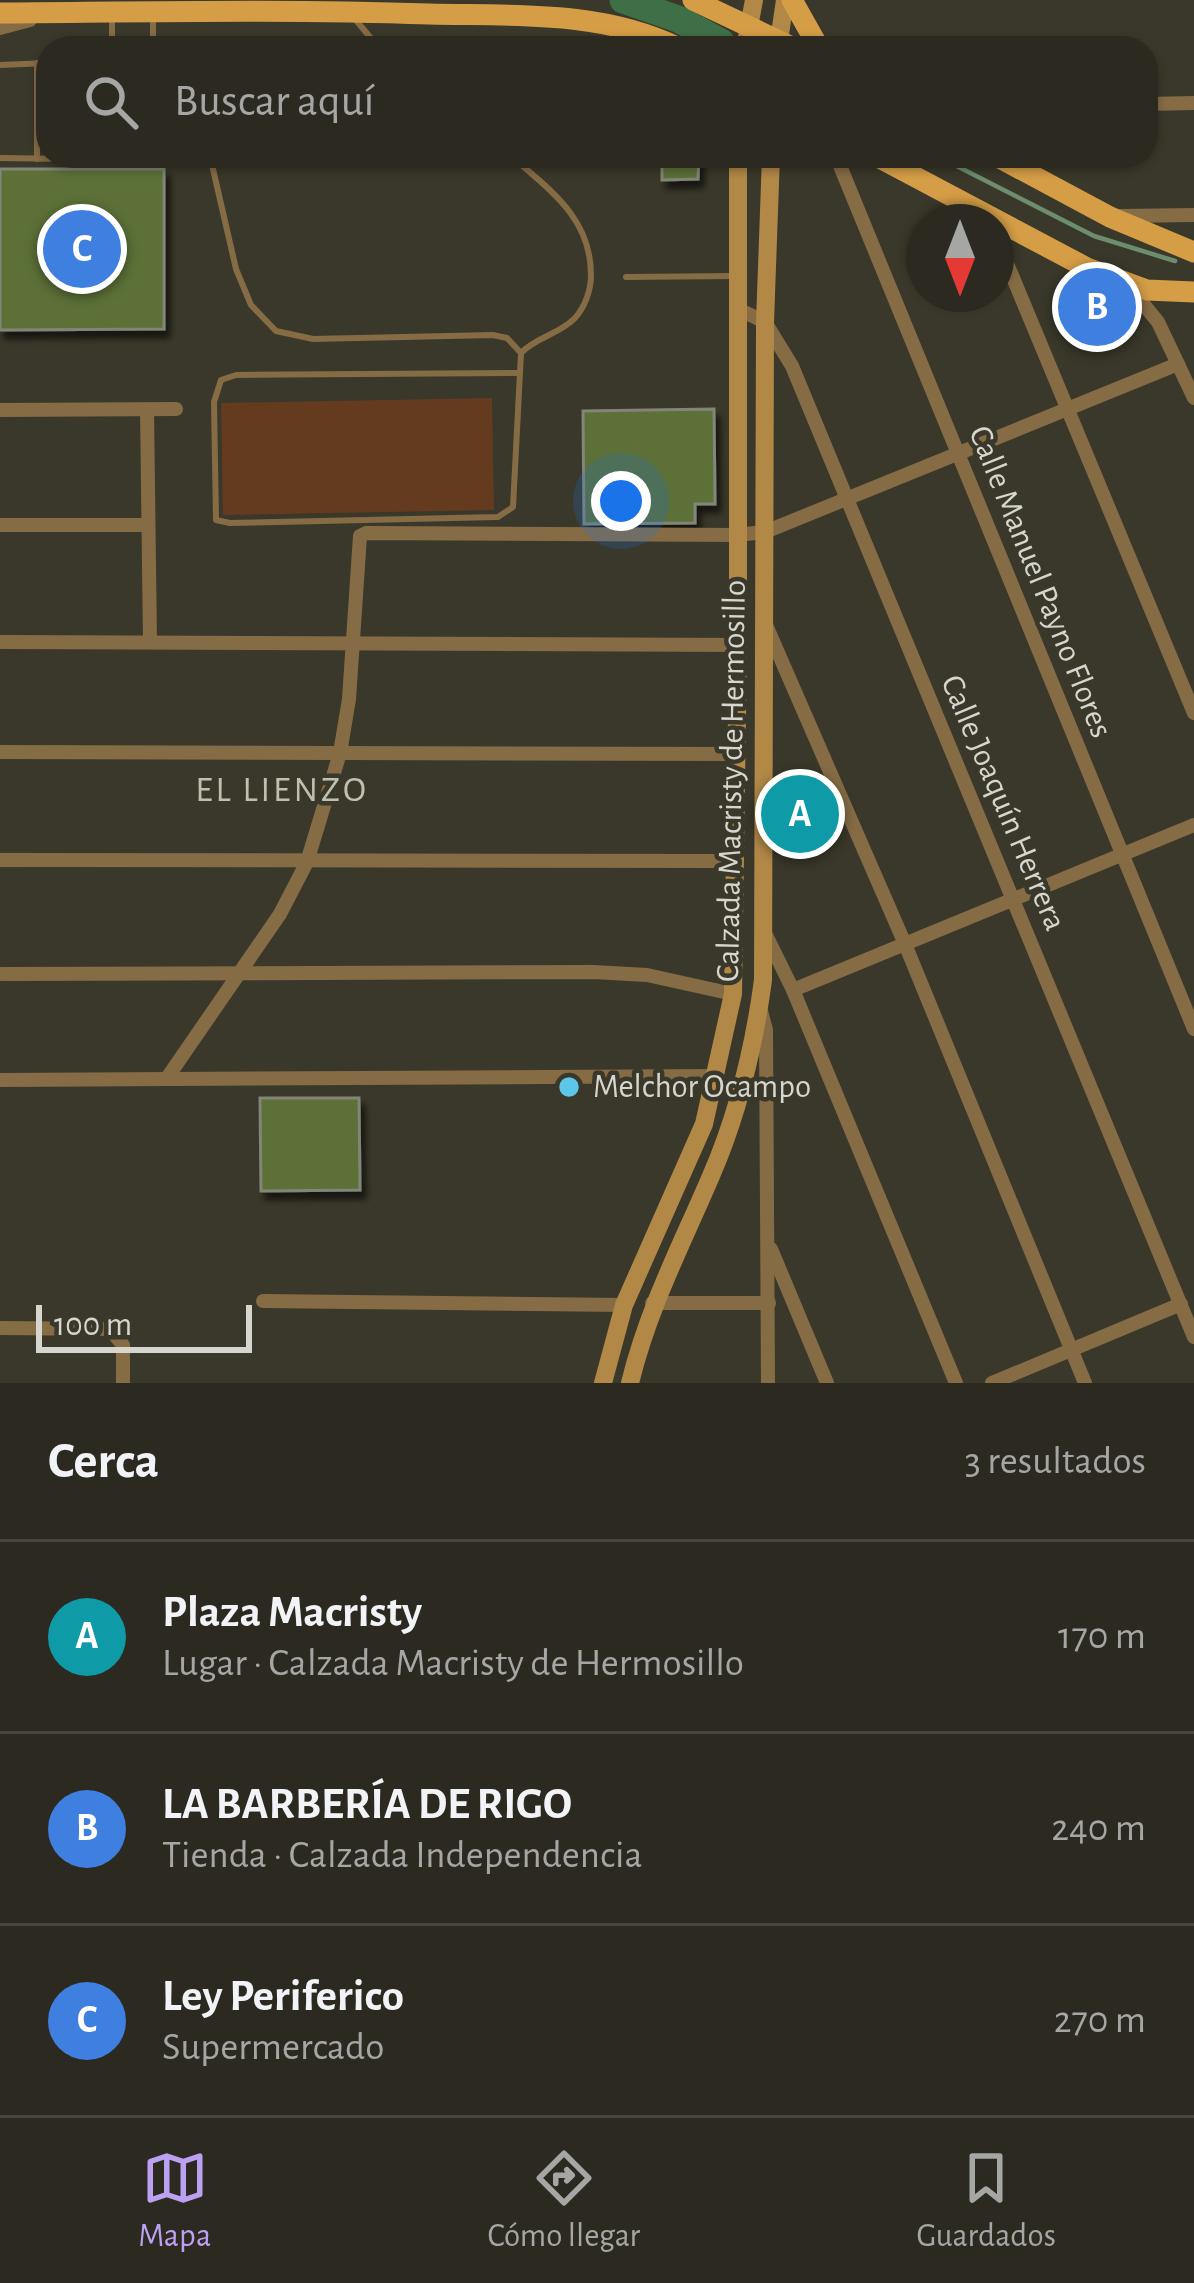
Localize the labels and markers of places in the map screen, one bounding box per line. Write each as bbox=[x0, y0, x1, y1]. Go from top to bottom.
pin: C bbox=[43, 204, 121, 294]
pin: B bbox=[1058, 262, 1136, 352]
pin: A bbox=[761, 769, 839, 859]
place label: Melchor Ocampo bbox=[593, 1071, 811, 1104]
marker: Melchor Ocampo bbox=[556, 1074, 582, 1100]

